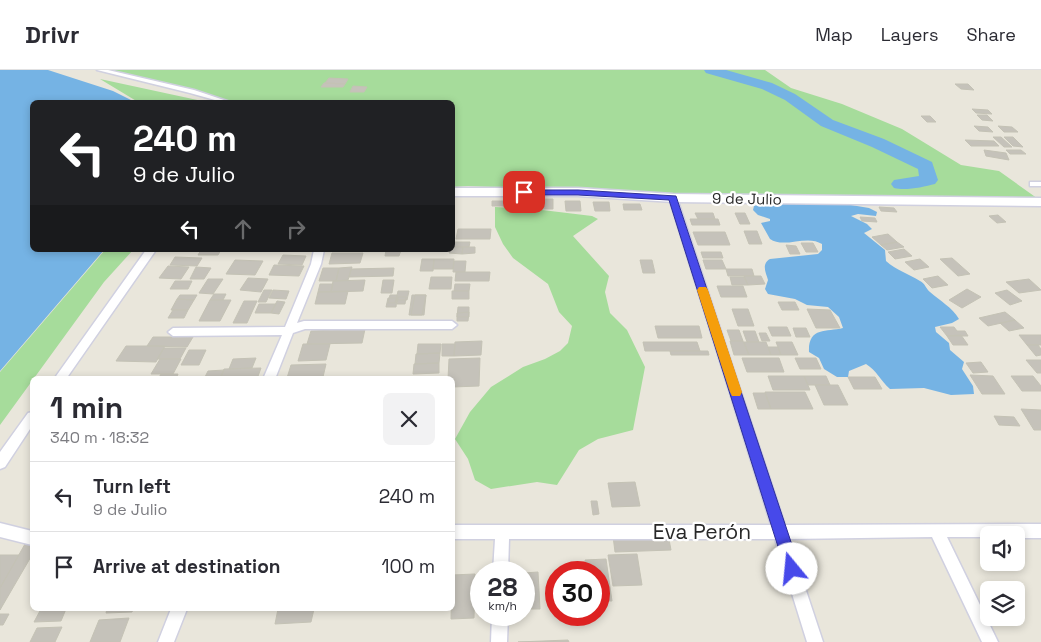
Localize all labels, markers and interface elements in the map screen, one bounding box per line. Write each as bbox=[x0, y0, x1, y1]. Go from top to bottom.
text: Drivr bbox=[25, 19, 80, 50]
text: Map bbox=[815, 23, 853, 46]
text: Layers bbox=[881, 23, 938, 46]
text: Share bbox=[966, 23, 1016, 46]
text: 240 m bbox=[133, 117, 237, 161]
icon: left bbox=[50, 120, 115, 185]
text: 9 de Julio bbox=[133, 160, 235, 188]
pin bbox=[503, 171, 545, 213]
icon: arrive bbox=[510, 178, 538, 206]
street label: 9 de Julio bbox=[712, 188, 782, 209]
icon: left bbox=[176, 215, 204, 243]
icon: ahead bbox=[229, 215, 257, 243]
icon: right bbox=[282, 215, 310, 243]
text: 1 min bbox=[50, 388, 123, 427]
button: close bbox=[383, 393, 435, 445]
text: 340 m · 18:32 bbox=[50, 427, 149, 448]
text: Turn left bbox=[93, 474, 171, 499]
icon: left bbox=[50, 483, 78, 511]
text: 240 m bbox=[379, 484, 435, 509]
text: 9 de Julio bbox=[93, 499, 167, 520]
street label: Eva Perón bbox=[653, 518, 751, 545]
map controls bbox=[980, 526, 1025, 626]
button: sound bbox=[980, 526, 1025, 571]
position arrow bbox=[765, 542, 817, 594]
icon: arrive bbox=[50, 553, 78, 581]
text: Arrive at destination bbox=[93, 554, 281, 579]
text: 100 m bbox=[381, 554, 435, 579]
speed limit sign: 30 bbox=[545, 561, 610, 626]
text: 28 bbox=[488, 571, 517, 603]
button: layers bbox=[980, 581, 1025, 626]
text: km/h bbox=[488, 598, 517, 614]

